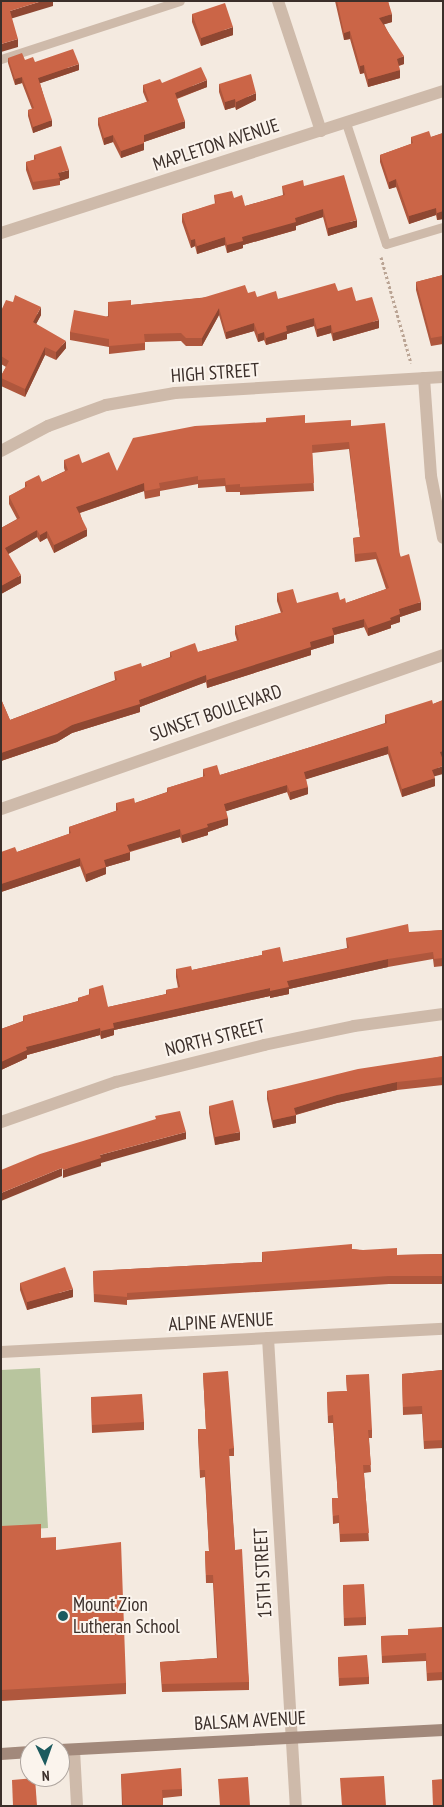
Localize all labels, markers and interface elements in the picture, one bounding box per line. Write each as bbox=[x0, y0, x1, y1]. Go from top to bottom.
street label: MAPLETON AVENUE bbox=[150, 114, 282, 176]
street label: HIGH STREET bbox=[170, 359, 260, 387]
street label: SUNSET BOULEVARD bbox=[147, 680, 285, 746]
street label: NORTH STREET bbox=[163, 1015, 267, 1061]
street label: ALPINE AVENUE bbox=[168, 1308, 274, 1336]
street label: 15TH STREET bbox=[249, 1527, 277, 1619]
place label: Mount Zion Lutheran School bbox=[73, 1594, 180, 1638]
marker: Mount Zion Lutheran School bbox=[57, 1610, 69, 1622]
street label: BALSAM AVENUE bbox=[193, 1707, 307, 1735]
north arrow bbox=[20, 1737, 70, 1787]
text: N bbox=[41, 1767, 50, 1785]

